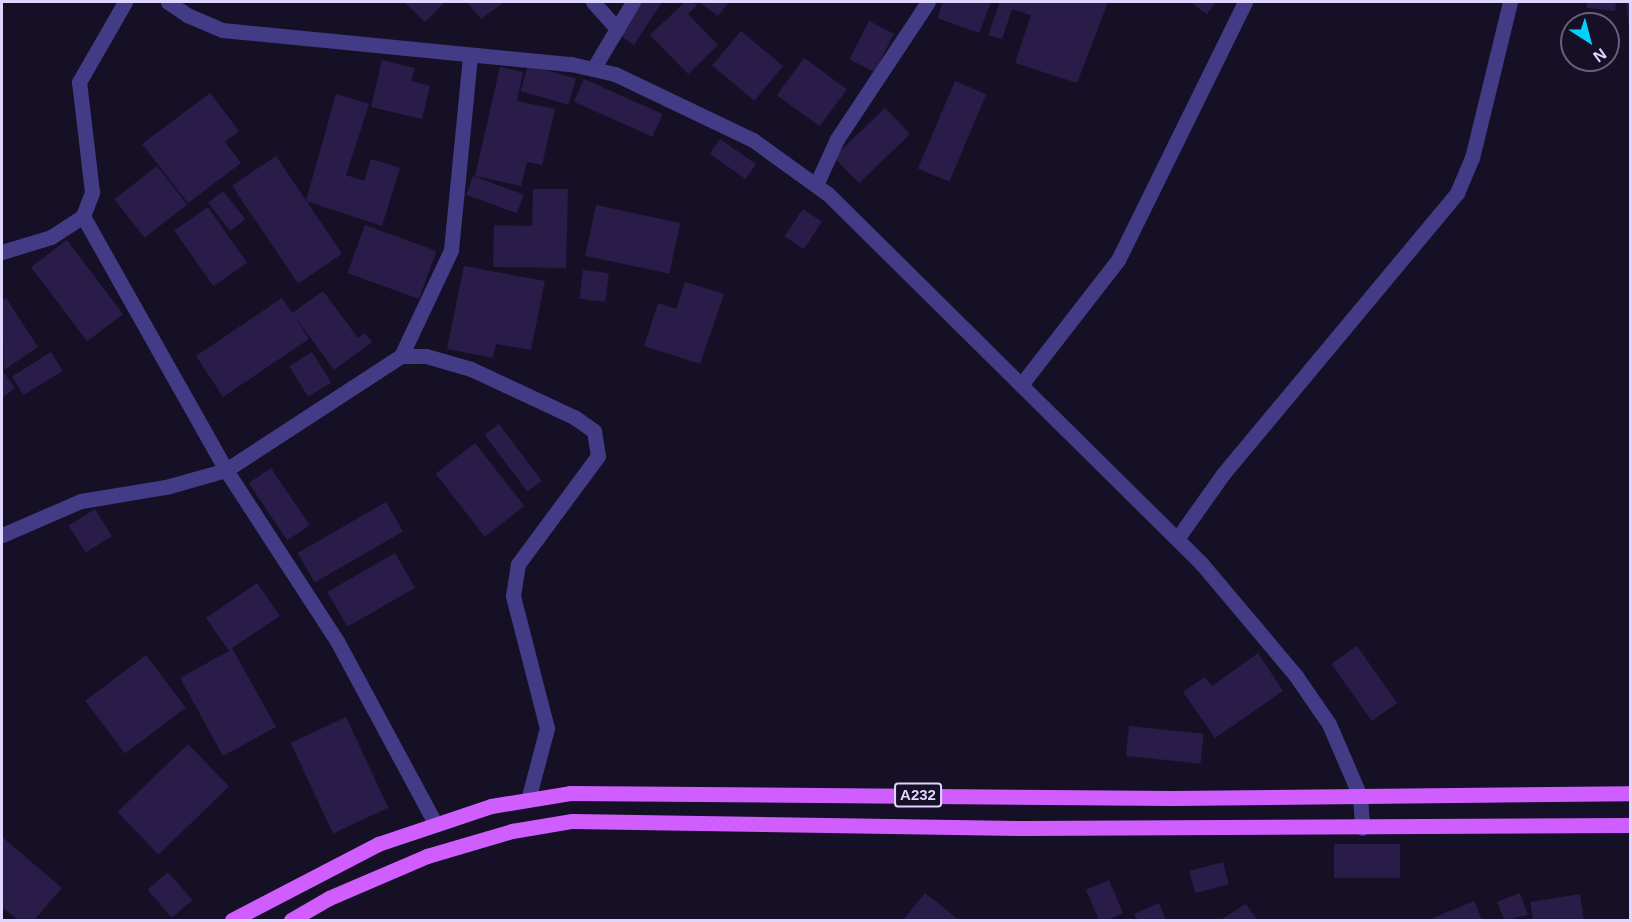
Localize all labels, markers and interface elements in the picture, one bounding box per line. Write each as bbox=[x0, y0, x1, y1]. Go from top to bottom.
north arrow bbox=[1560, 12, 1620, 72]
text: N bbox=[1590, 45, 1609, 66]
road number: A232 bbox=[894, 783, 942, 807]

